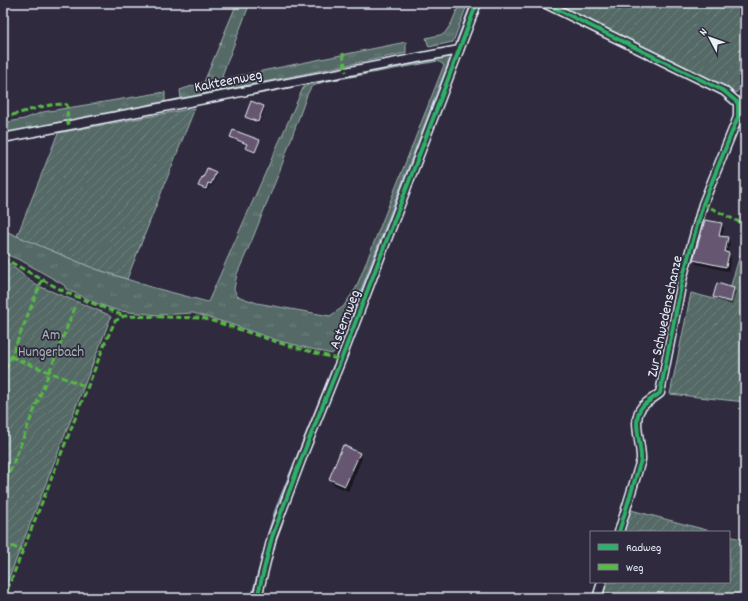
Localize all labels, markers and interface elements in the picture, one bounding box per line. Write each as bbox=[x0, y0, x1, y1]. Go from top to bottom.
north arrow bbox=[690, 18, 730, 58]
text: N bbox=[696, 25, 712, 40]
street label: Kakteenweg bbox=[193, 65, 264, 99]
street label: Zur Schwedenschanze bbox=[642, 253, 690, 379]
street label: Asternweg bbox=[324, 287, 367, 353]
park label: Am Hungerbach bbox=[18, 325, 84, 364]
legend bbox=[590, 531, 730, 583]
text: Radweg bbox=[626, 540, 661, 557]
text: Weg bbox=[626, 560, 643, 577]

